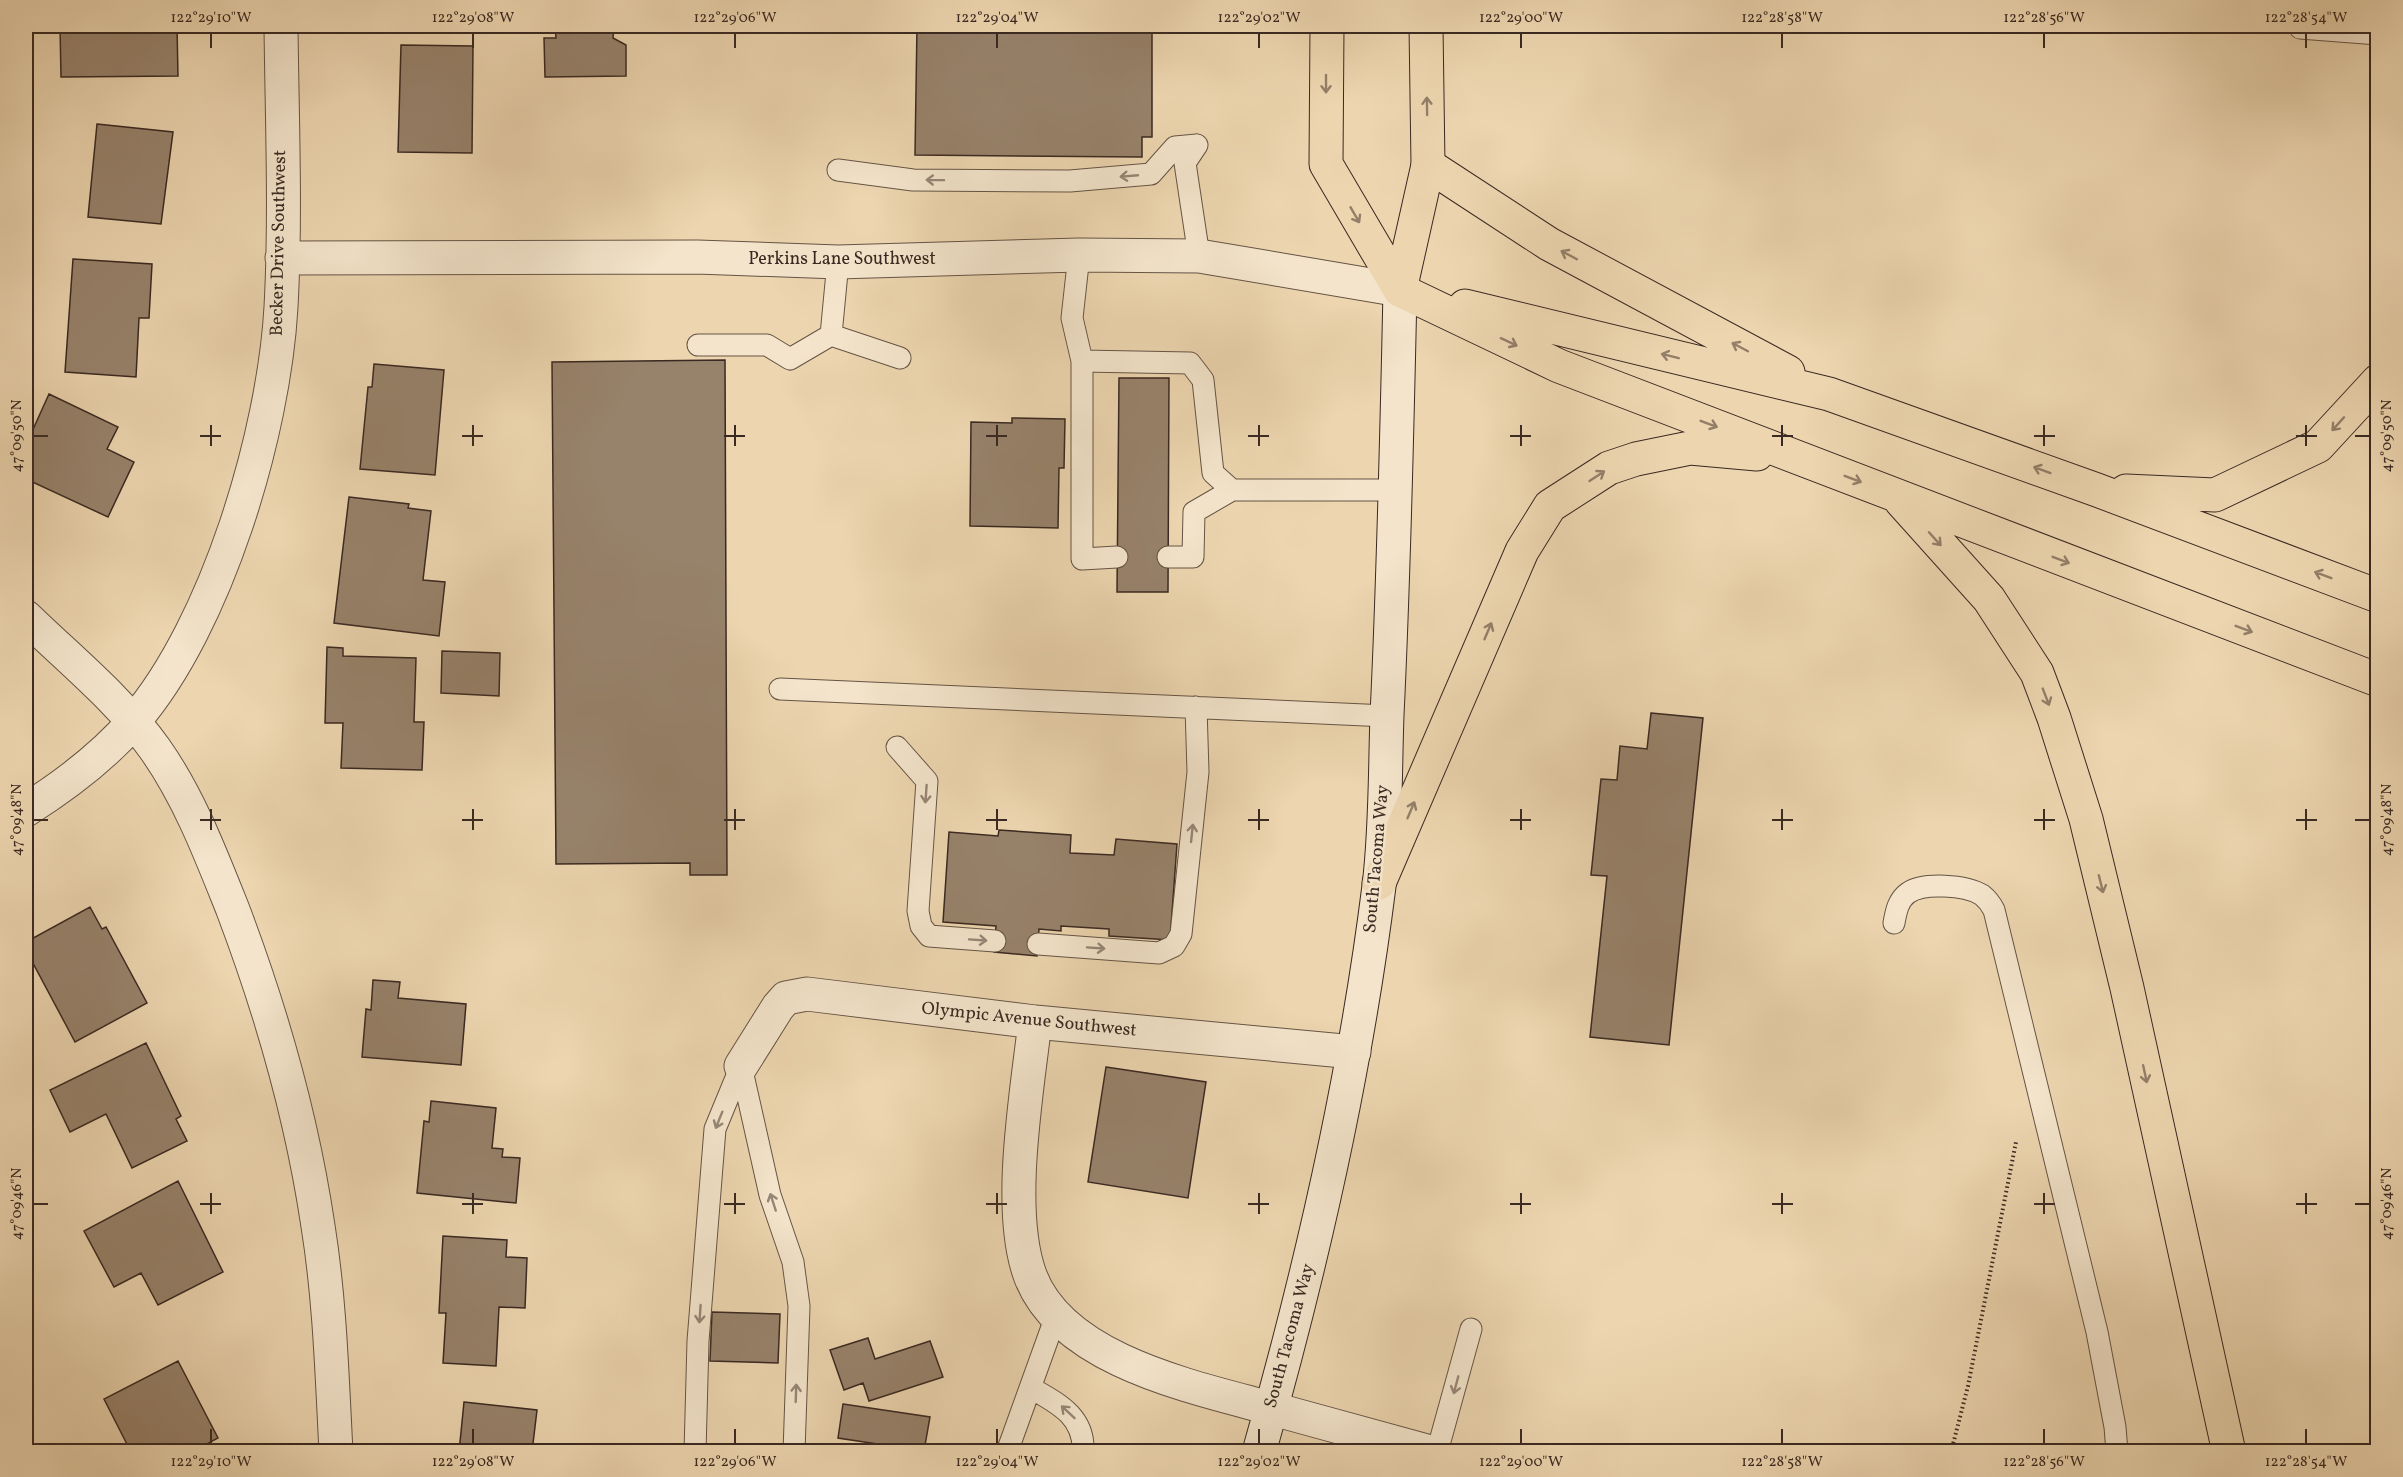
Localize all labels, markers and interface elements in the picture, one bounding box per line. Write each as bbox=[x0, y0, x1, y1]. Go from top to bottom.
text: 122°29'10"W bbox=[171, 8, 251, 29]
text: 122°29'08"W bbox=[432, 8, 514, 29]
text: 122°29'06"W bbox=[694, 8, 776, 29]
text: 122°29'04"W bbox=[955, 8, 1039, 29]
text: 122°29'02"W bbox=[1218, 8, 1300, 29]
text: 122°29'00"W bbox=[1479, 8, 1563, 29]
text: 122°28'58"W bbox=[1741, 8, 1823, 29]
text: 122°28'56"W bbox=[2003, 8, 2085, 29]
text: 122°28'54"W bbox=[2265, 8, 2347, 29]
one-way arrow bbox=[1320, 73, 1332, 93]
one-way arrow bbox=[1421, 97, 1433, 117]
street label: Becker Drive Southwest bbox=[265, 150, 293, 336]
one-way arrow bbox=[1120, 171, 1140, 182]
one-way arrow bbox=[925, 174, 945, 186]
one-way arrow bbox=[1350, 206, 1362, 223]
street label: Perkins Lane Southwest bbox=[748, 247, 936, 272]
one-way arrow bbox=[1560, 249, 1578, 260]
one-way arrow bbox=[1500, 337, 1518, 349]
one-way arrow bbox=[1732, 341, 1750, 352]
one-way arrow bbox=[1661, 349, 1680, 361]
text: 47°09'50"N bbox=[7, 399, 28, 473]
text: 47°09'50"N bbox=[2377, 399, 2398, 473]
one-way arrow bbox=[2331, 417, 2345, 432]
one-way arrow bbox=[1699, 419, 1718, 430]
one-way arrow bbox=[2033, 464, 2052, 475]
one-way arrow bbox=[1588, 470, 1605, 482]
one-way arrow bbox=[1843, 474, 1861, 485]
one-way arrow bbox=[1928, 531, 1942, 546]
one-way arrow bbox=[2052, 555, 2070, 566]
one-way arrow bbox=[2314, 569, 2333, 580]
one-way arrow bbox=[1482, 622, 1494, 640]
one-way arrow bbox=[2234, 624, 2252, 635]
one-way arrow bbox=[2041, 687, 2052, 706]
text: 47°09'48"N bbox=[7, 784, 28, 856]
one-way arrow bbox=[920, 784, 931, 804]
street label: South Tacoma Way bbox=[1358, 784, 1396, 934]
text: 47°09'48"N bbox=[2377, 784, 2398, 856]
one-way arrow bbox=[1406, 801, 1417, 820]
one-way arrow bbox=[1186, 823, 1197, 843]
one-way arrow bbox=[2096, 874, 2108, 893]
one-way arrow bbox=[968, 935, 988, 946]
one-way arrow bbox=[1086, 943, 1106, 954]
street label: Olympic Avenue Southwest bbox=[920, 996, 1138, 1044]
one-way arrow bbox=[2140, 1064, 2152, 1083]
one-way arrow bbox=[713, 1111, 724, 1129]
text: 47°09'46"N bbox=[7, 1168, 28, 1240]
text: 47°09'46"N bbox=[2377, 1168, 2398, 1240]
one-way arrow bbox=[766, 1193, 777, 1212]
street label: South Tacoma Way bbox=[1259, 1261, 1321, 1411]
one-way arrow bbox=[694, 1303, 705, 1323]
one-way arrow bbox=[1449, 1375, 1461, 1394]
one-way arrow bbox=[791, 1384, 802, 1404]
one-way arrow bbox=[1060, 1405, 1075, 1419]
text: 122°29'10"W bbox=[171, 1452, 251, 1473]
text: 122°29'08"W bbox=[432, 1452, 514, 1473]
text: 122°29'06"W bbox=[694, 1452, 776, 1473]
text: 122°29'04"W bbox=[955, 1452, 1039, 1473]
text: 122°29'02"W bbox=[1218, 1452, 1300, 1473]
text: 122°29'00"W bbox=[1479, 1452, 1563, 1473]
text: 122°28'58"W bbox=[1741, 1452, 1823, 1473]
text: 122°28'56"W bbox=[2003, 1452, 2085, 1473]
text: 122°28'54"W bbox=[2265, 1452, 2347, 1473]

